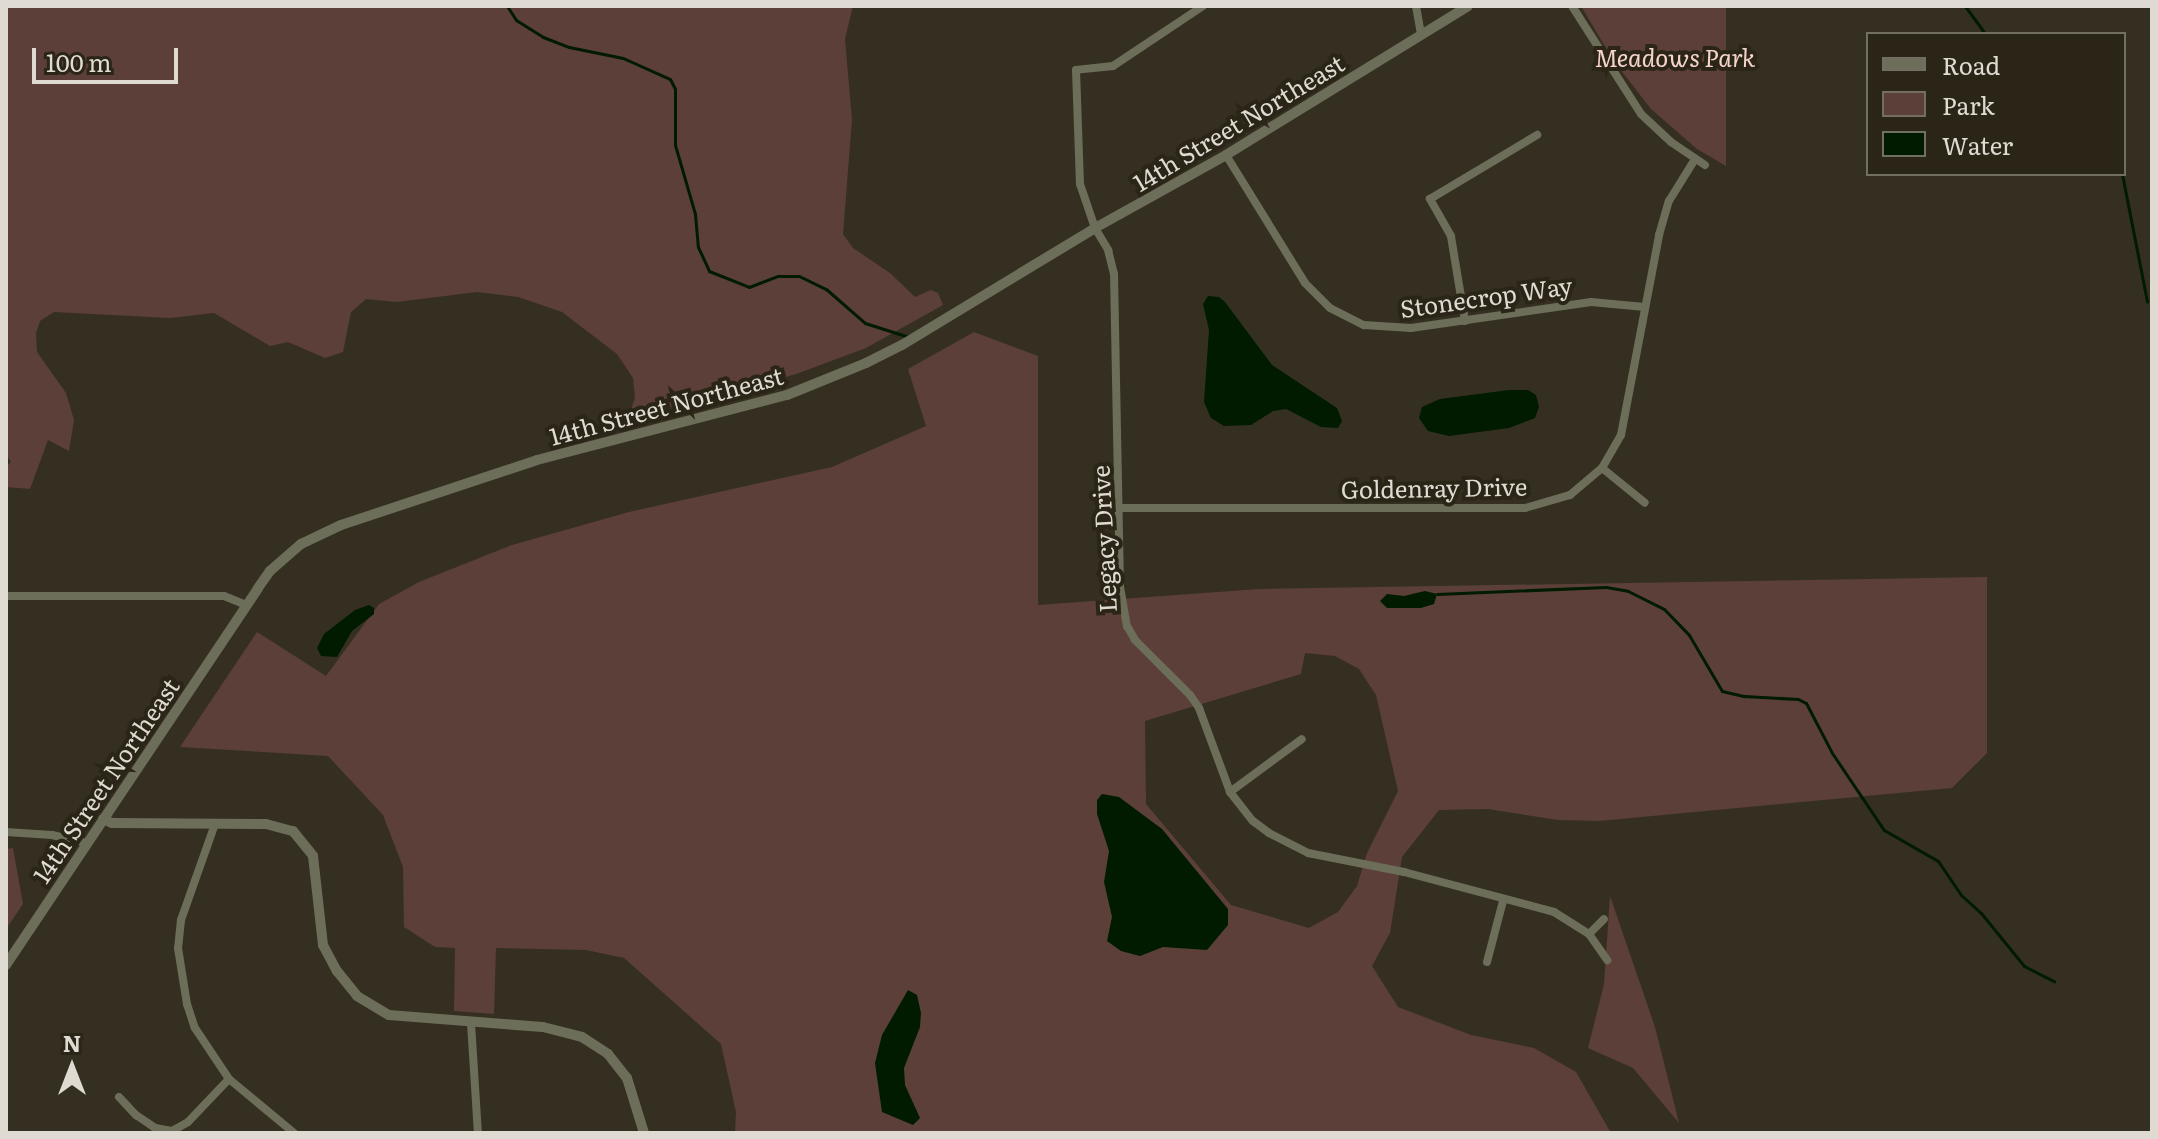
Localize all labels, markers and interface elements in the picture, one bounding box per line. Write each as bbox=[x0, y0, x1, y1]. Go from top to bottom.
scale bar bbox=[36, 32, 182, 82]
legend bbox=[1866, 32, 2126, 176]
park label: Meadows Park bbox=[1595, 43, 1755, 71]
text: 100 m bbox=[46, 44, 112, 79]
text: Road bbox=[1942, 47, 2000, 82]
street label: 14th Street Northeast bbox=[1127, 48, 1349, 196]
text: Park bbox=[1942, 87, 1995, 122]
text: Water bbox=[1942, 127, 2013, 162]
street label: Stonecrop Way bbox=[1398, 270, 1574, 322]
street label: 14th Street Northeast bbox=[546, 360, 786, 450]
street label: Legacy Drive bbox=[1085, 465, 1121, 613]
street label: Goldenray Drive bbox=[1341, 471, 1527, 503]
street label: 14th Street Northeast bbox=[26, 672, 184, 888]
text: N bbox=[63, 1026, 81, 1059]
north arrow bbox=[32, 1027, 112, 1107]

